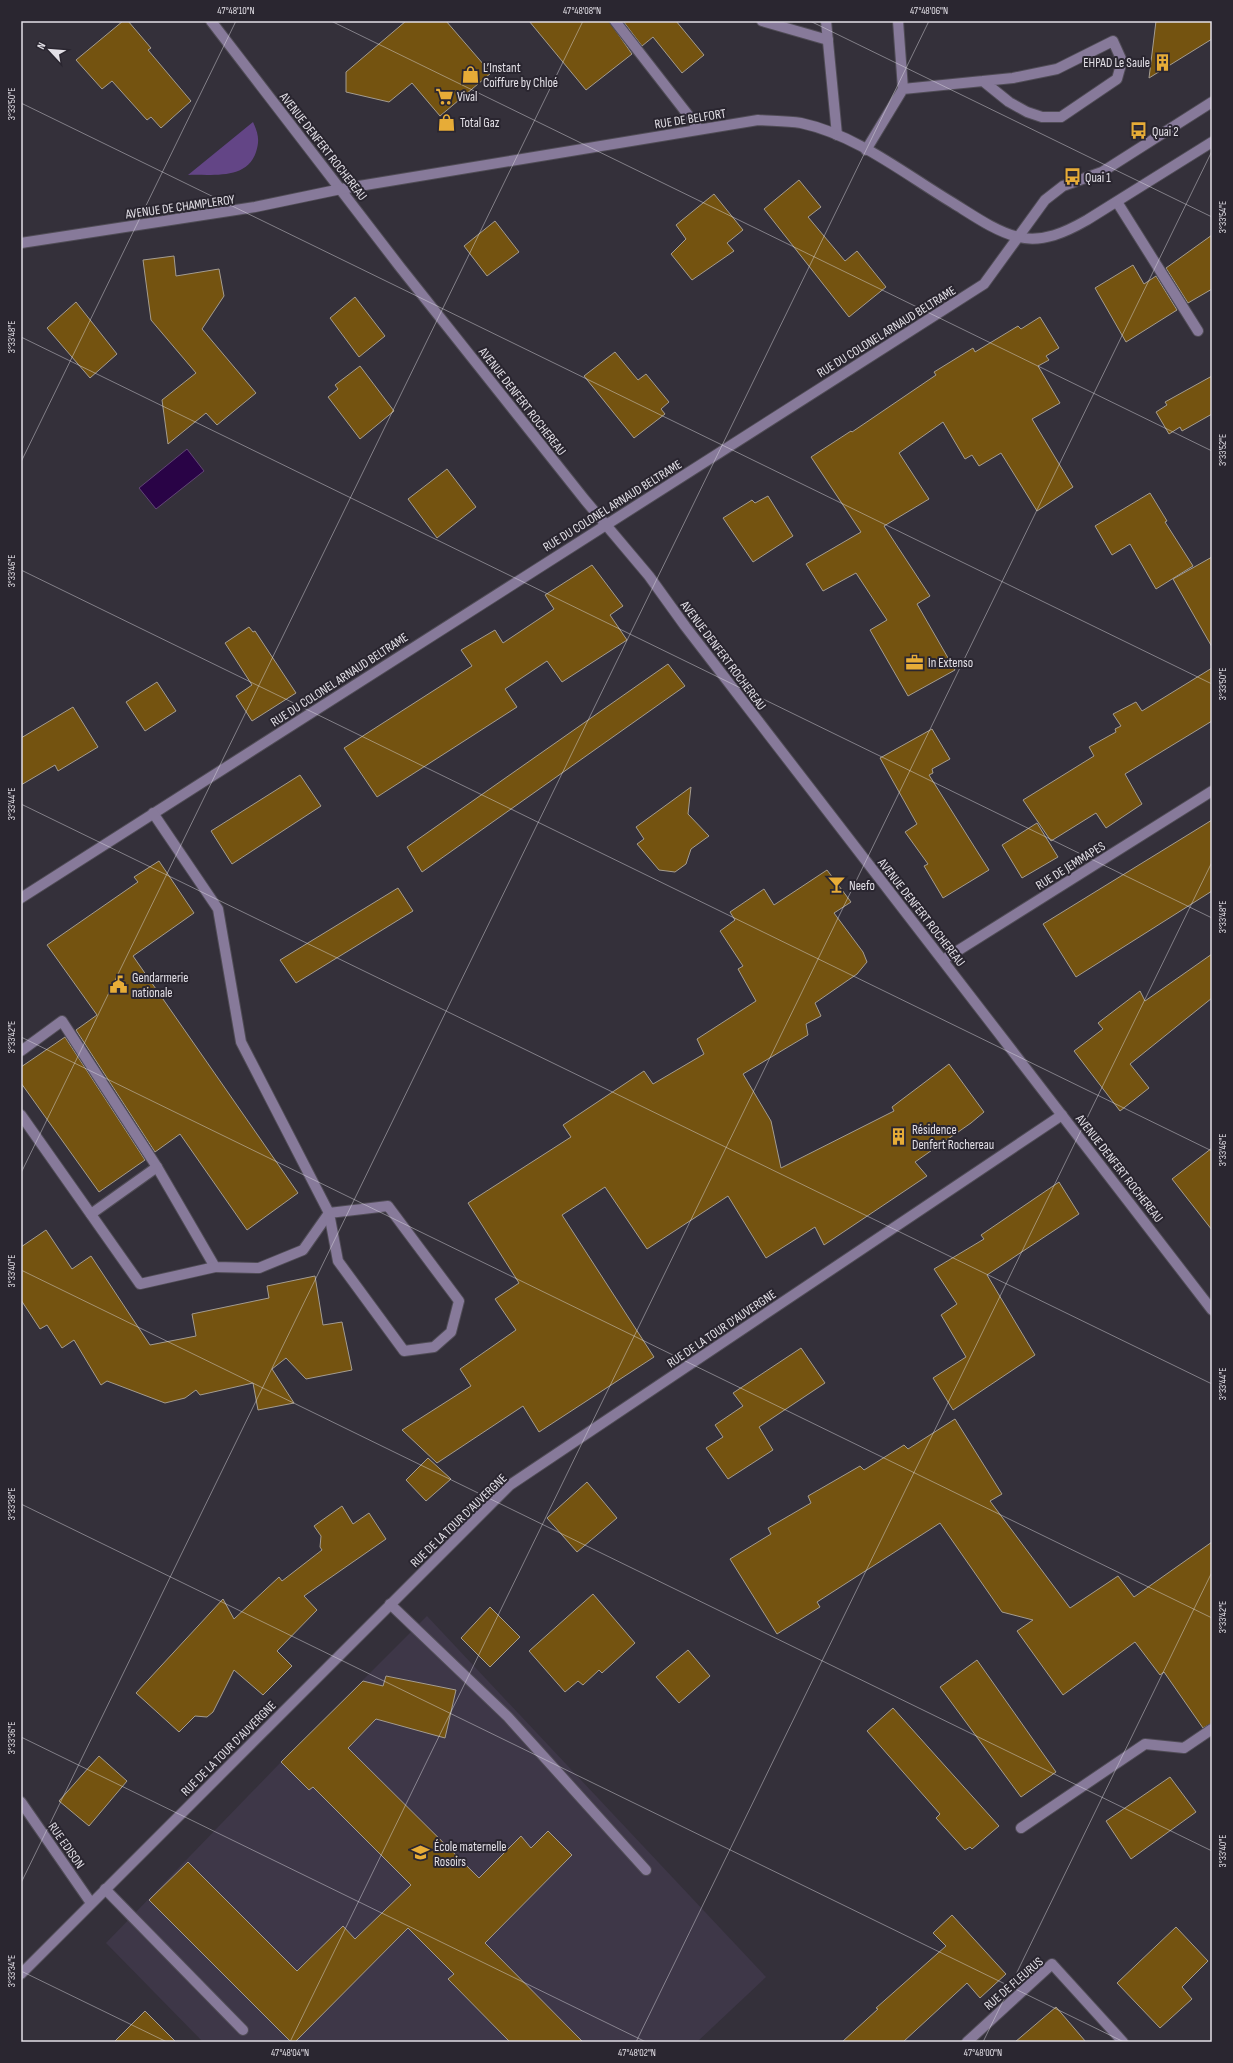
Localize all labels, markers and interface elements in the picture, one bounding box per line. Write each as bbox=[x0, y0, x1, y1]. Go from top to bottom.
text: 47°48'10"N bbox=[217, 5, 255, 17]
text: 47°48'08"N bbox=[563, 5, 601, 17]
text: 47°48'06"N bbox=[910, 5, 948, 17]
north arrow bbox=[30, 30, 70, 70]
text: N bbox=[34, 40, 49, 51]
building icon: EHPAD Le Saule bbox=[1153, 52, 1173, 72]
place label: EHPAD Le Saule bbox=[1083, 55, 1150, 71]
place label: L’Instant Coiffure by Chloé bbox=[483, 60, 558, 91]
shop icon: L’Instant Coiffure by Chloé bbox=[460, 64, 480, 84]
supermarket icon: Vival bbox=[434, 86, 454, 106]
text: 3°33'50"E bbox=[6, 88, 18, 120]
street label: AVENUE DENFERT ROCHEREAU bbox=[275, 89, 370, 204]
place label: Vival bbox=[457, 89, 478, 105]
street label: RUE DE BELFORT bbox=[653, 105, 727, 133]
shop icon: Total Gaz bbox=[437, 112, 457, 132]
place label: Total Gaz bbox=[460, 115, 500, 131]
bus stop icon: Quai 2 bbox=[1129, 121, 1149, 141]
place label: Quai 2 bbox=[1152, 124, 1179, 140]
bus stop icon: Quai 1 bbox=[1062, 167, 1082, 187]
place label: Quai 1 bbox=[1085, 170, 1111, 186]
street label: AVENUE DE CHAMPLEROY bbox=[124, 191, 236, 223]
text: 3°33'54"E bbox=[1217, 201, 1229, 233]
street label: RUE DU COLONEL ARNAUD BELTRAME bbox=[814, 282, 959, 381]
text: 3°33'48"E bbox=[6, 321, 18, 353]
street label: AVENUE DENFERT ROCHEREAU bbox=[474, 344, 569, 459]
text: 3°33'52"E bbox=[1217, 434, 1229, 466]
street label: RUE DU COLONEL ARNAUD BELTRAME bbox=[540, 456, 685, 555]
text: 3°33'46"E bbox=[6, 555, 18, 587]
street label: AVENUE DENFERT ROCHEREAU bbox=[676, 597, 770, 713]
street label: RUE DU COLONEL ARNAUD BELTRAME bbox=[268, 629, 411, 730]
office icon: In Extenso bbox=[905, 652, 925, 672]
place label: In Extenso bbox=[928, 655, 973, 671]
text: 3°33'50"E bbox=[1217, 668, 1229, 700]
text: 3°33'44"E bbox=[6, 788, 18, 820]
street label: RUE DE JEMMAPES bbox=[1033, 838, 1109, 894]
street label: AVENUE DENFERT ROCHEREAU bbox=[873, 855, 968, 970]
bar icon: Neefo bbox=[826, 875, 846, 895]
place label: Neefo bbox=[849, 878, 875, 894]
text: 3°33'48"E bbox=[1217, 901, 1229, 933]
place label: Gendarmerie nationale bbox=[132, 970, 188, 1001]
public building icon: Gendarmerie nationale bbox=[109, 974, 129, 994]
text: 3°33'42"E bbox=[6, 1021, 18, 1053]
street label: AVENUE DENFERT ROCHEREAU bbox=[1071, 1111, 1166, 1226]
place label: Résidence Denfert Rochereau bbox=[912, 1122, 994, 1153]
building icon: Résidence Denfert Rochereau bbox=[889, 1126, 909, 1146]
text: 3°33'46"E bbox=[1217, 1134, 1229, 1166]
text: 3°33'40"E bbox=[6, 1255, 18, 1287]
street label: RUE DE LA TOUR D'AUVERGNE bbox=[664, 1286, 779, 1371]
text: 3°33'44"E bbox=[1217, 1368, 1229, 1400]
street label: RUE DE LA TOUR D'AUVERGNE bbox=[407, 1470, 510, 1571]
text: 3°33'38"E bbox=[6, 1488, 18, 1520]
text: 3°33'42"E bbox=[1217, 1601, 1229, 1633]
street label: RUE DE LA TOUR D'AUVERGNE bbox=[178, 1698, 280, 1800]
text: 3°33'36"E bbox=[6, 1722, 18, 1754]
street label: RUE EDISON bbox=[44, 1819, 88, 1872]
text: 3°33'40"E bbox=[1217, 1835, 1229, 1867]
place label: École maternelle Rosoirs bbox=[434, 1839, 507, 1870]
school or university icon: École maternelle Rosoirs bbox=[411, 1843, 431, 1863]
street label: RUE DE FLEURUS bbox=[981, 1953, 1047, 2014]
text: 3°33'34"E bbox=[6, 1955, 18, 1987]
text: 47°48'04"N bbox=[271, 2047, 309, 2059]
text: 47°48'02"N bbox=[618, 2047, 656, 2059]
text: 47°48'00"N bbox=[964, 2047, 1002, 2059]

